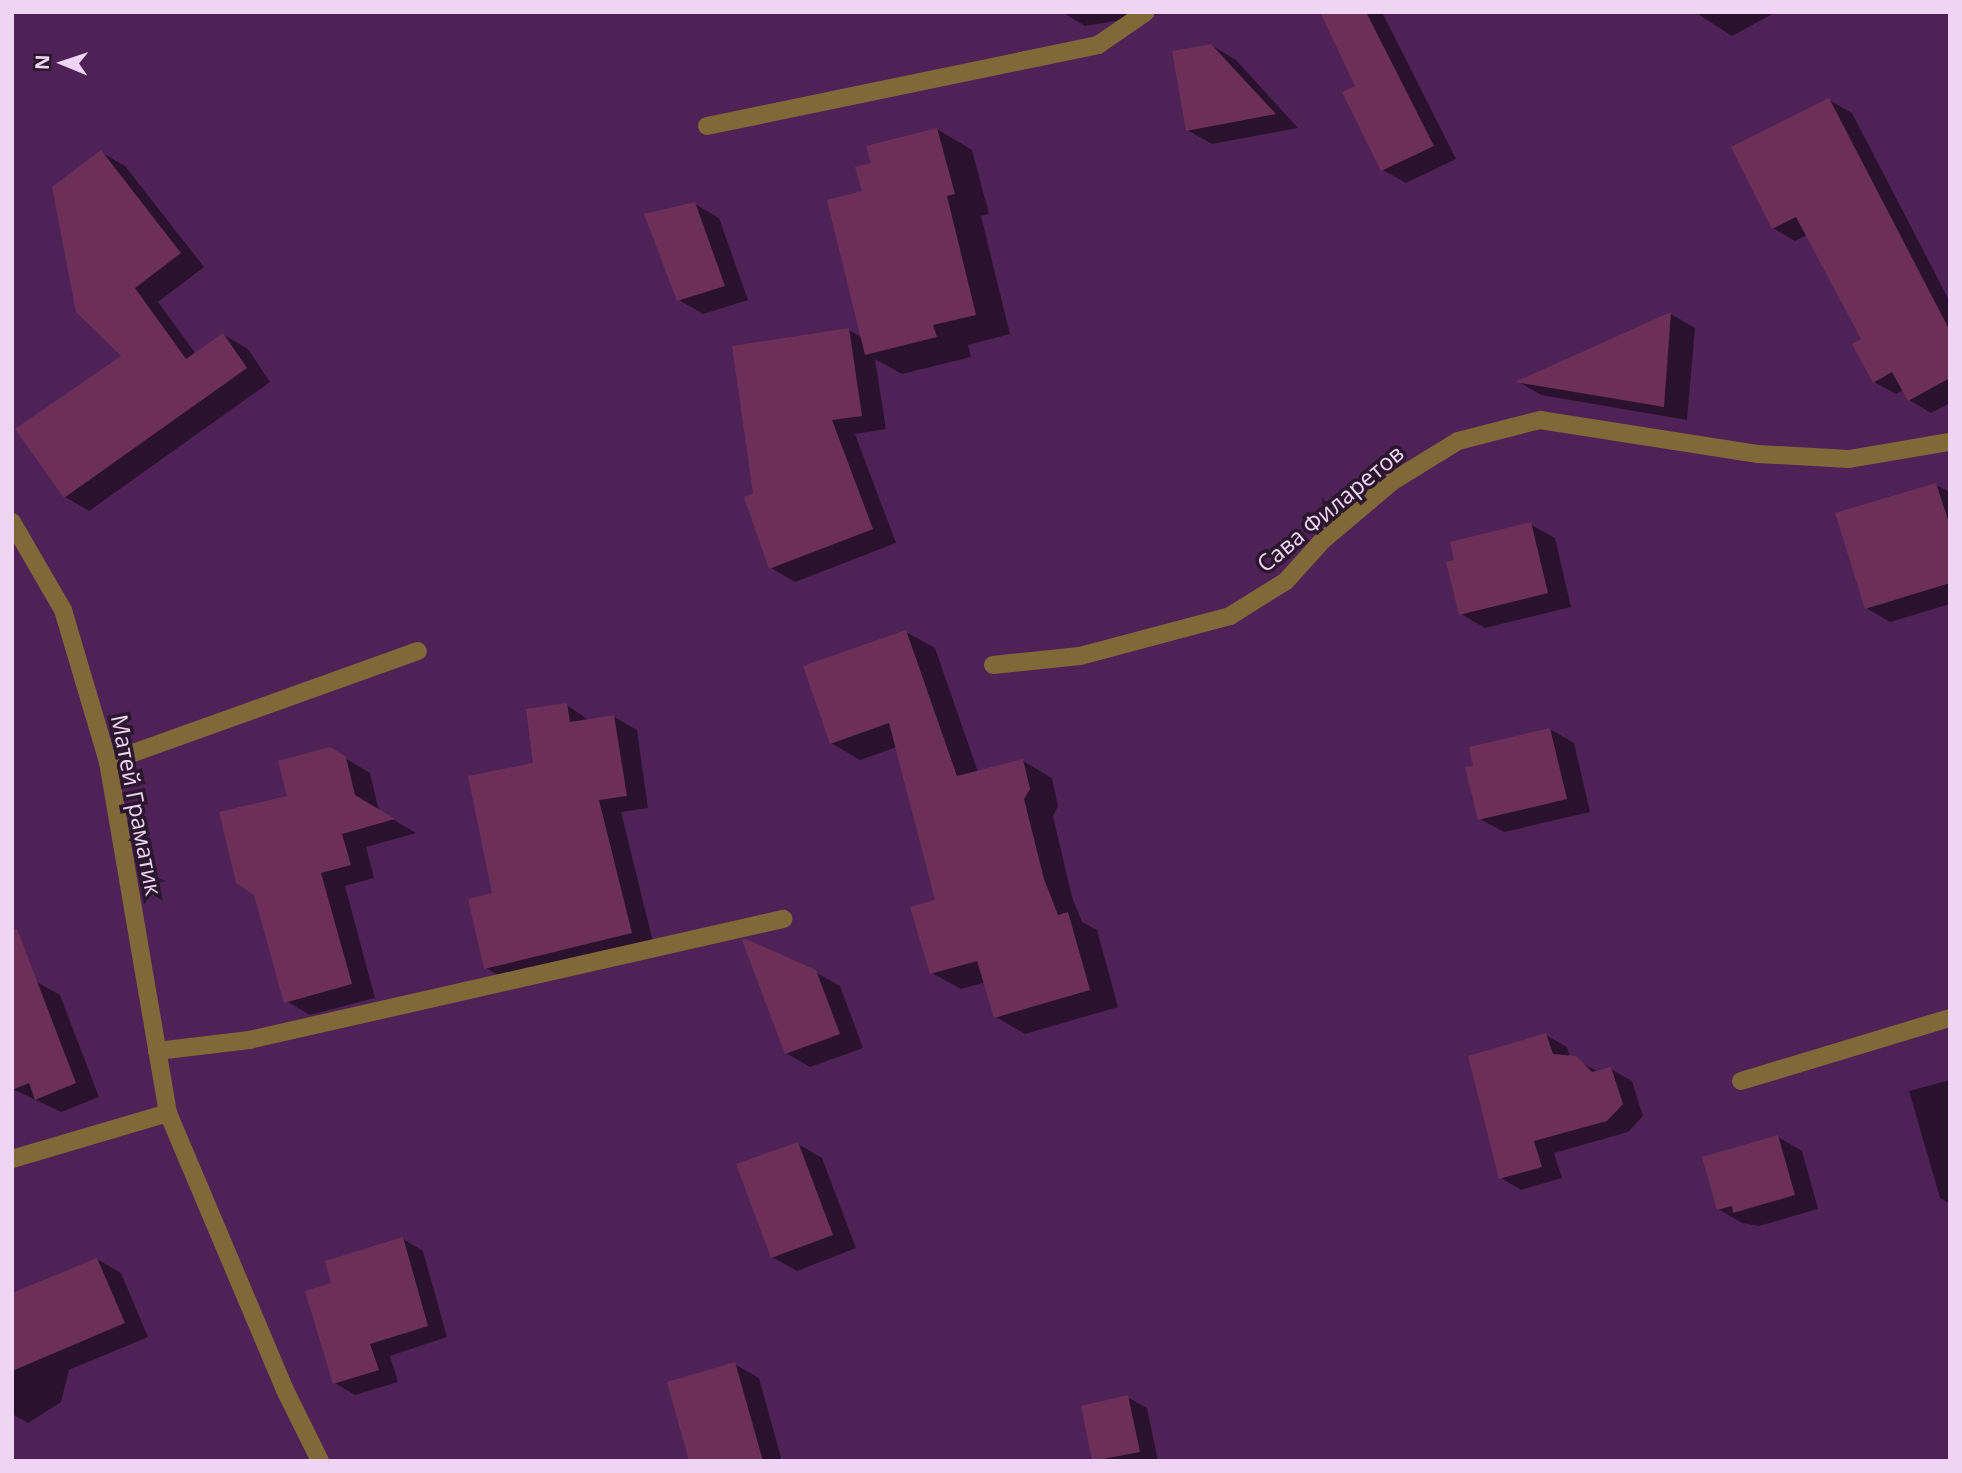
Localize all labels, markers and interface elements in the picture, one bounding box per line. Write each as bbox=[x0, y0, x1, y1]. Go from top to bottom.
north arrow bbox=[28, 28, 98, 98]
text: N bbox=[29, 54, 55, 70]
street label: Сава Филаретов bbox=[1251, 439, 1409, 577]
street label: Матей Граматик bbox=[106, 712, 168, 898]

